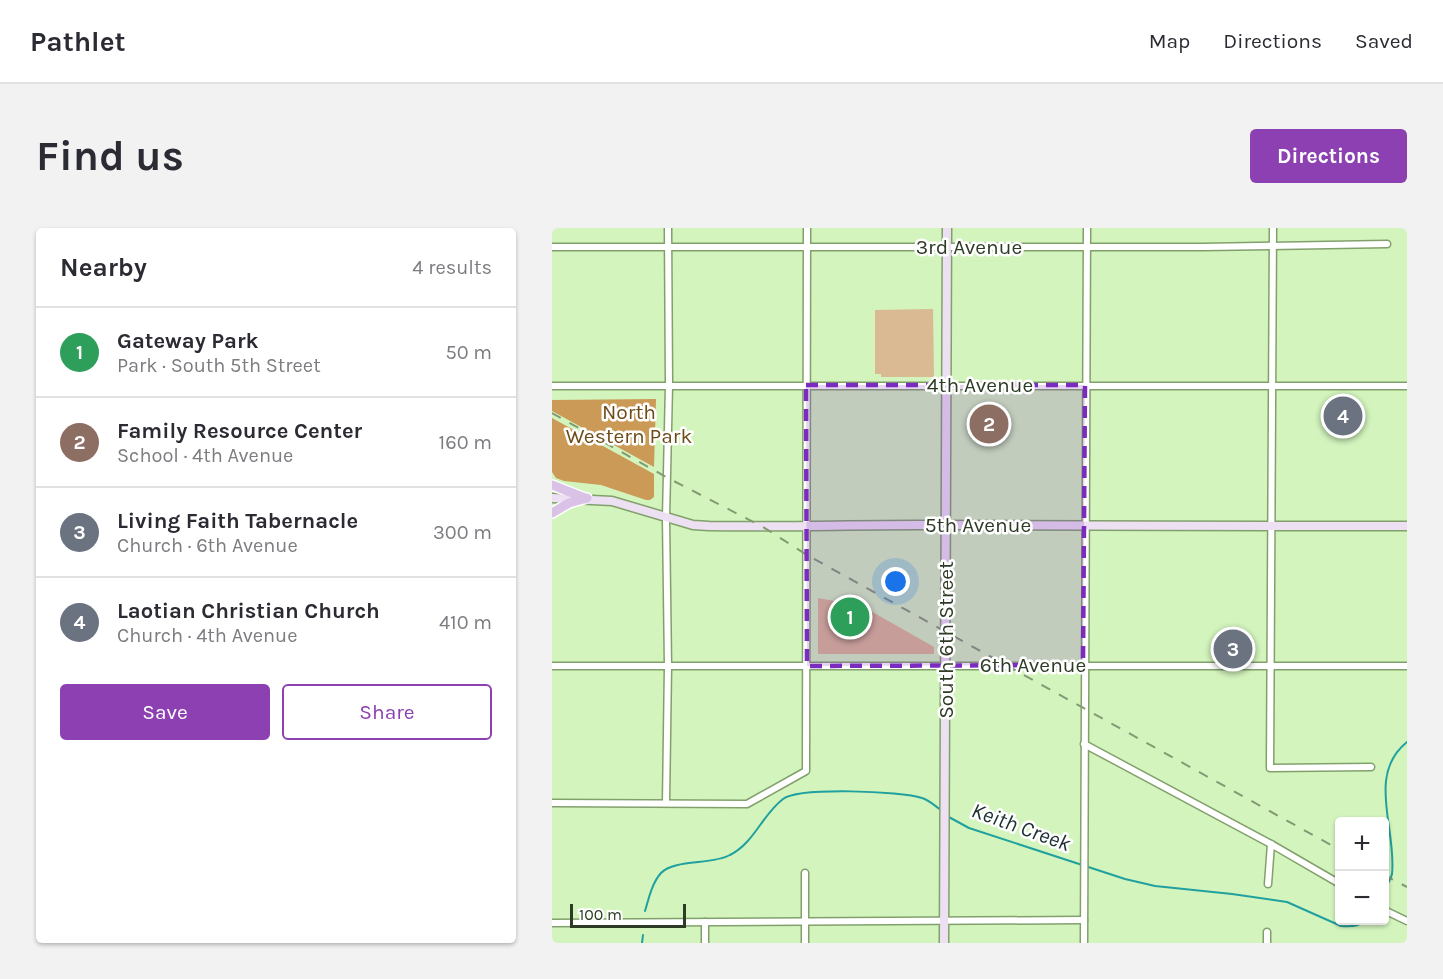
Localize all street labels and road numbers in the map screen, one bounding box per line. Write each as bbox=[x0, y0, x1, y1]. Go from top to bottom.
street label: 3rd Avenue bbox=[916, 235, 1022, 259]
street label: 4th Avenue bbox=[927, 373, 1033, 397]
street label: 5th Avenue bbox=[925, 513, 1031, 537]
street label: South 6th Street bbox=[934, 561, 958, 719]
street label: 6th Avenue bbox=[980, 653, 1086, 677]

